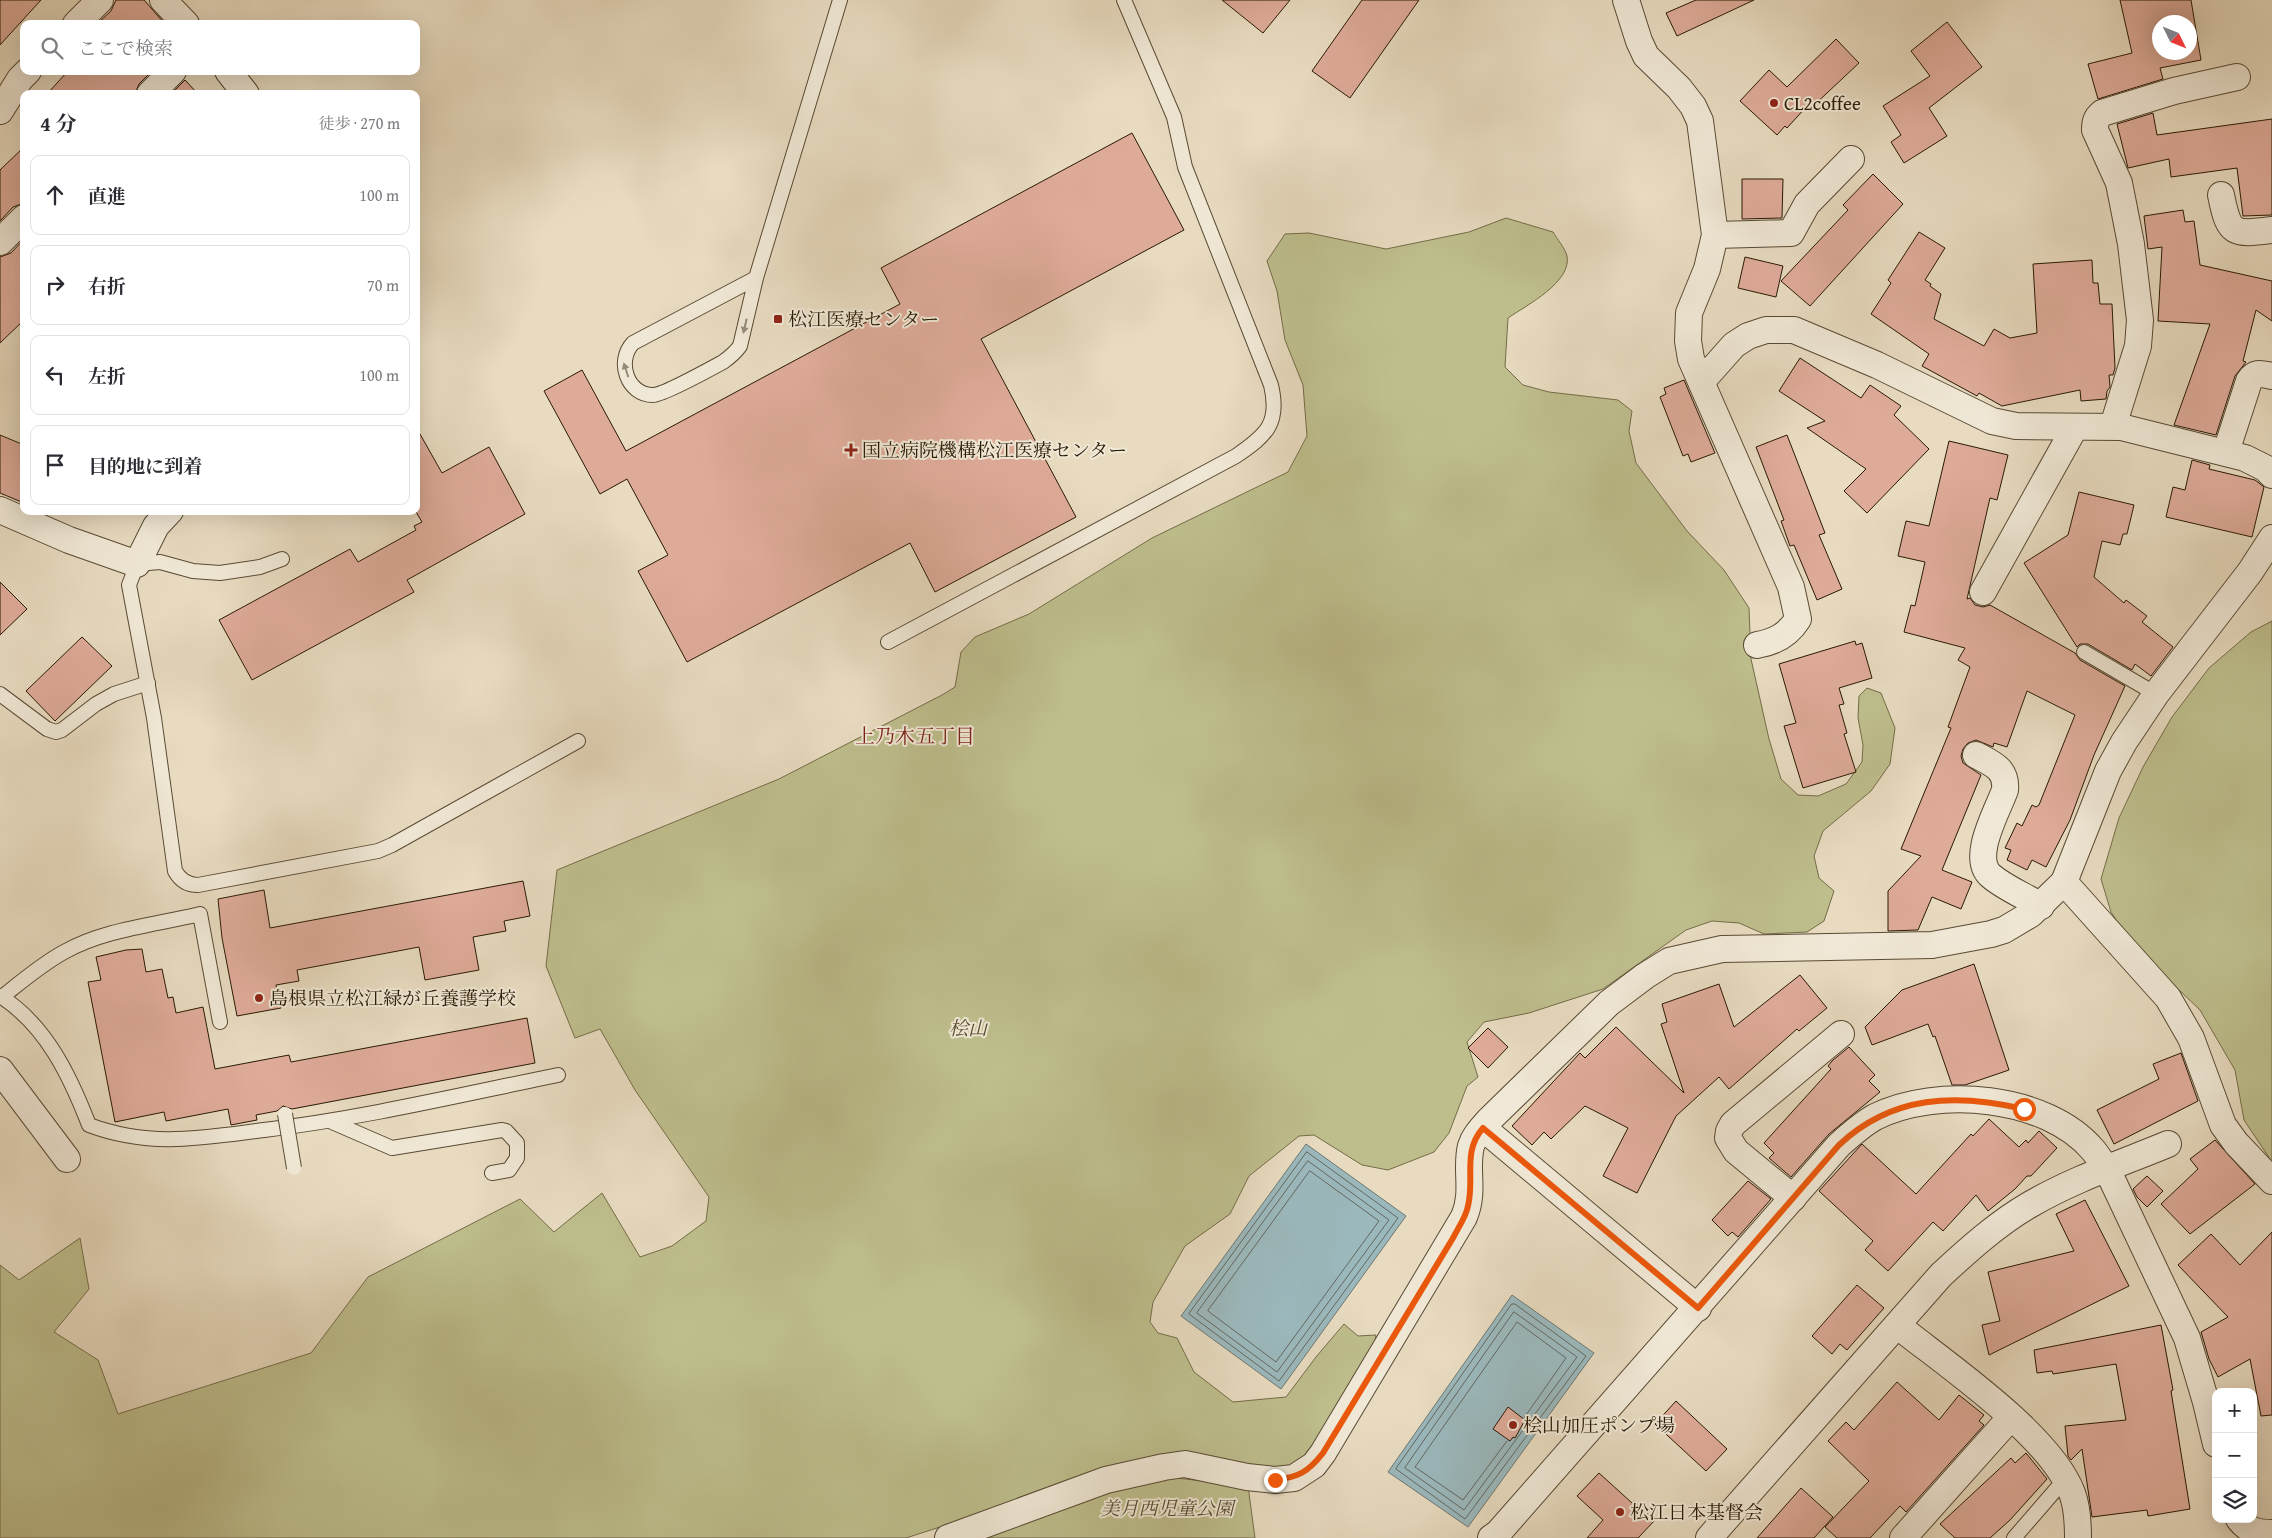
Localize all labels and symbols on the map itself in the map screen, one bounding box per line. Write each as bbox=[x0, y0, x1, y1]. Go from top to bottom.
north arrow bbox=[2152, 15, 2197, 60]
place label: CL2coffee bbox=[1784, 89, 1861, 117]
marker: CL2coffee bbox=[1768, 97, 1780, 109]
place label: 松江医療センター bbox=[788, 305, 939, 333]
marker: 松江医療センター bbox=[772, 313, 784, 325]
one-way arrow bbox=[741, 318, 749, 333]
one-way arrow bbox=[622, 362, 629, 377]
place label: 国立病院機構松江医療センター bbox=[862, 436, 1127, 464]
marker: 国立病院機構松江医療センター bbox=[844, 443, 858, 457]
district label: 上乃木五丁目 bbox=[855, 721, 975, 750]
place label: 島根県立松江緑が丘養護学校 bbox=[269, 984, 516, 1012]
marker: 島根県立松江緑が丘養護学校 bbox=[253, 992, 265, 1004]
park label: 桧山 bbox=[949, 1014, 989, 1042]
route start bbox=[2013, 1098, 2036, 1121]
place label: 桧山加圧ポンプ場 bbox=[1523, 1411, 1675, 1439]
marker: 桧山加圧ポンプ場 bbox=[1507, 1419, 1519, 1431]
route end bbox=[1264, 1469, 1287, 1492]
park label: 美月西児童公園 bbox=[1100, 1494, 1236, 1522]
place label: 松江日本基督会 bbox=[1630, 1498, 1763, 1526]
marker: 松江日本基督会 bbox=[1614, 1506, 1626, 1518]

